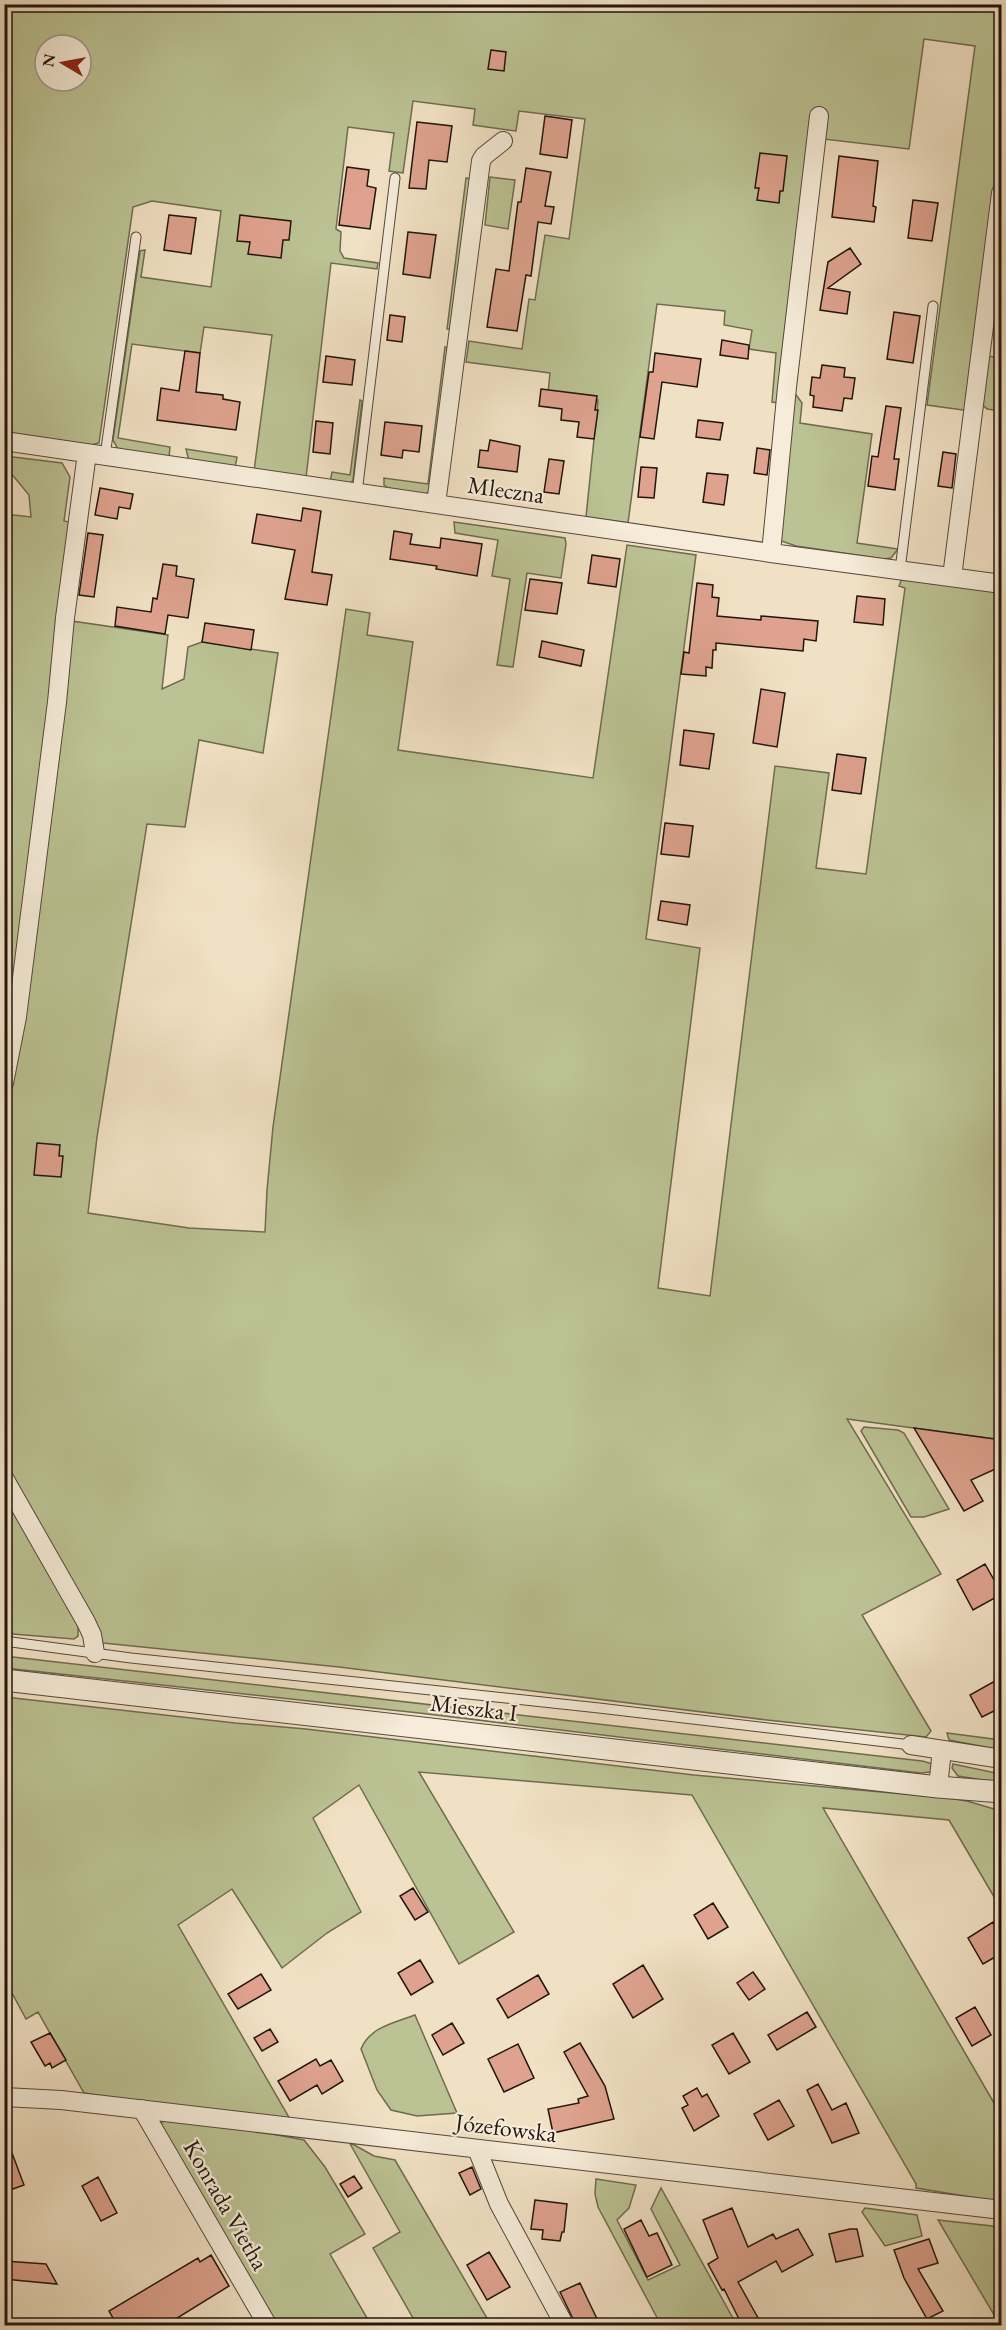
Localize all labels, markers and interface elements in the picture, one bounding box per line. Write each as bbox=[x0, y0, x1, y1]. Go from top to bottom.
north arrow bbox=[33, 33, 93, 93]
text: N bbox=[37, 52, 60, 69]
street label: Mleczna bbox=[466, 469, 547, 510]
street label: Mieszka I bbox=[429, 1687, 519, 1728]
street label: Józefowska bbox=[452, 2106, 559, 2149]
street label: Konrada Vietha bbox=[177, 2134, 276, 2276]

